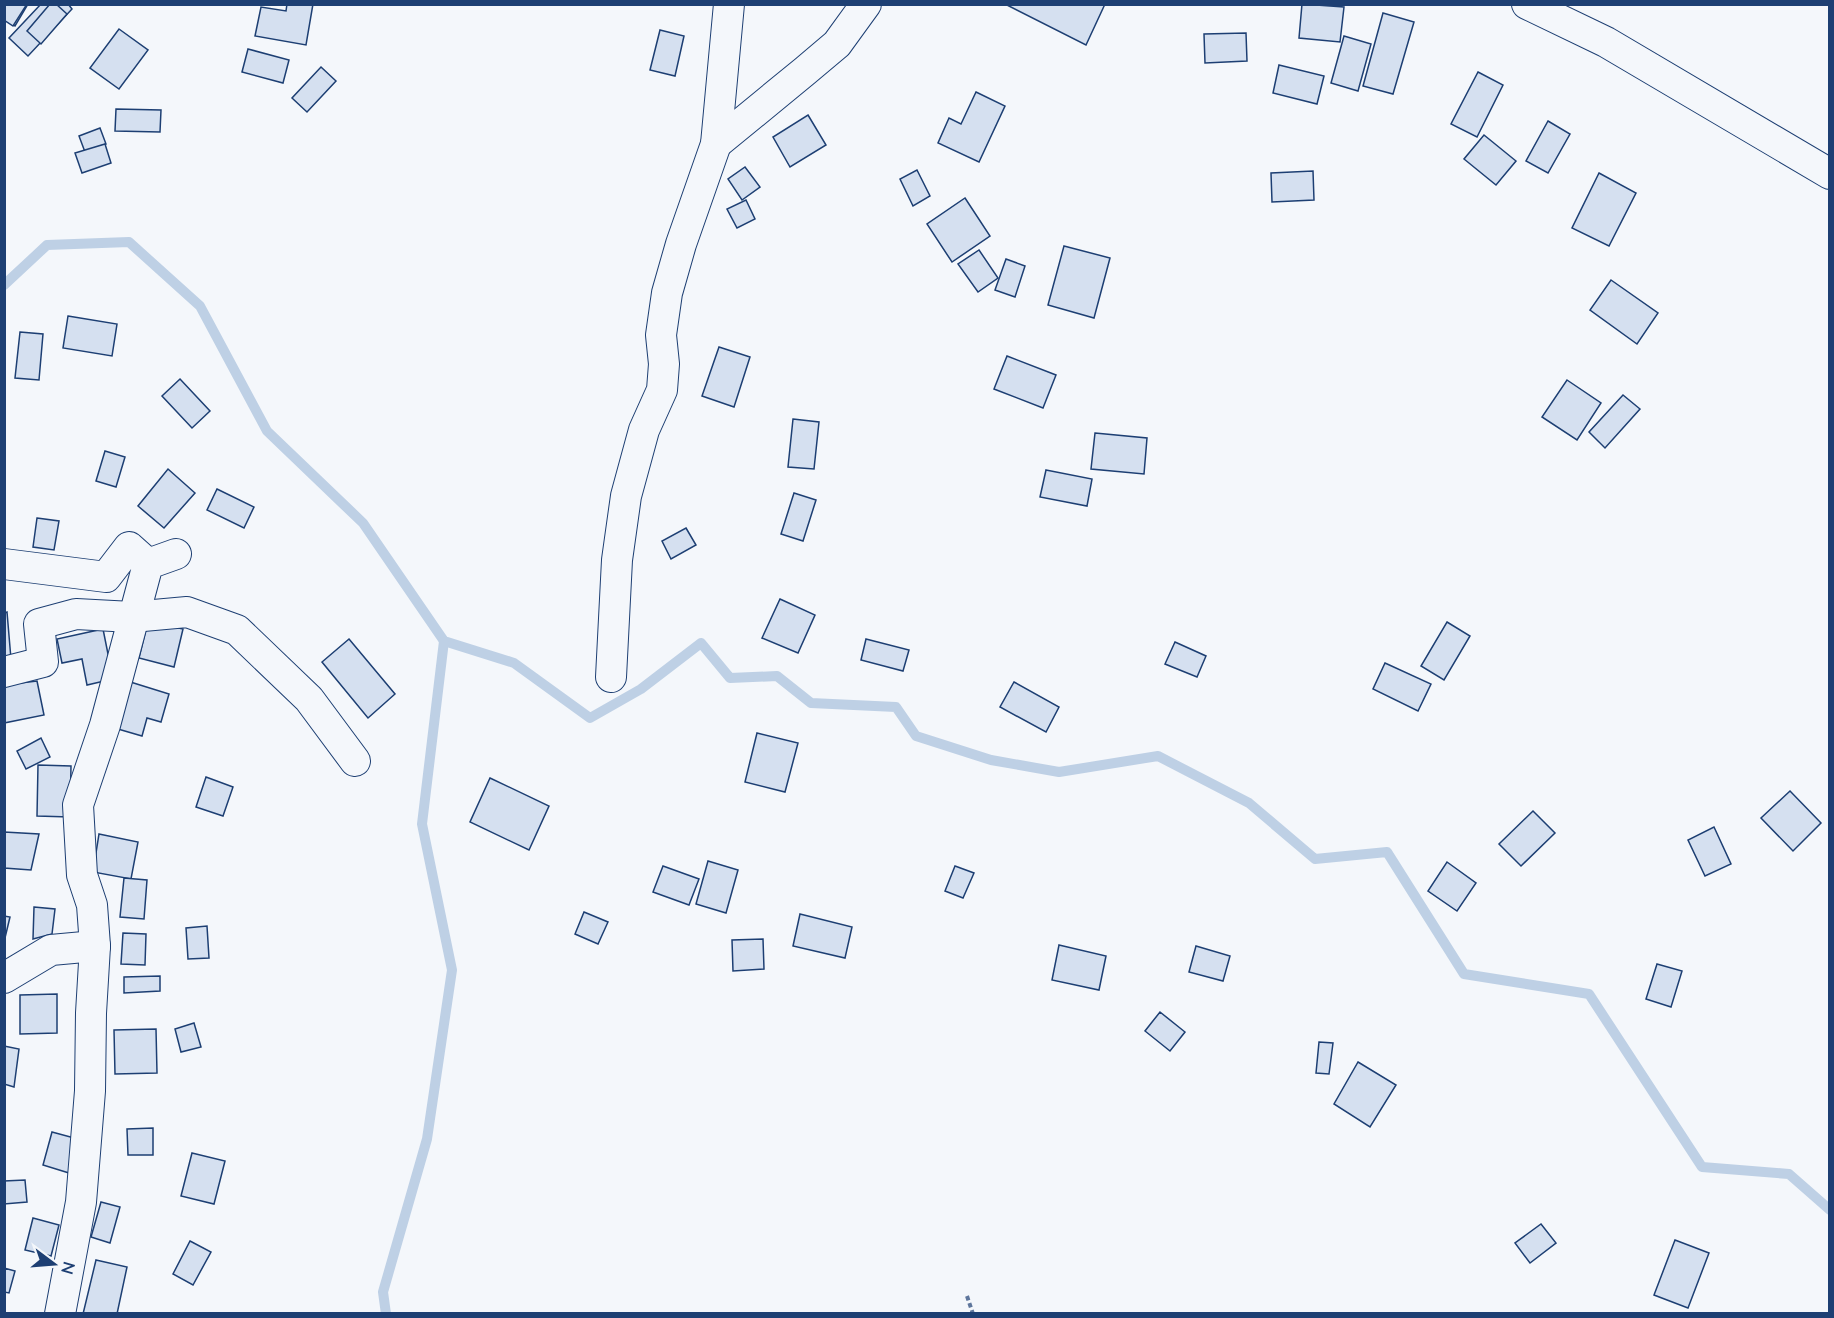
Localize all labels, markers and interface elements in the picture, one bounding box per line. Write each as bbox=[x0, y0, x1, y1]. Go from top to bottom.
north arrow bbox=[24, 1234, 84, 1294]
text: N bbox=[58, 1260, 80, 1277]

